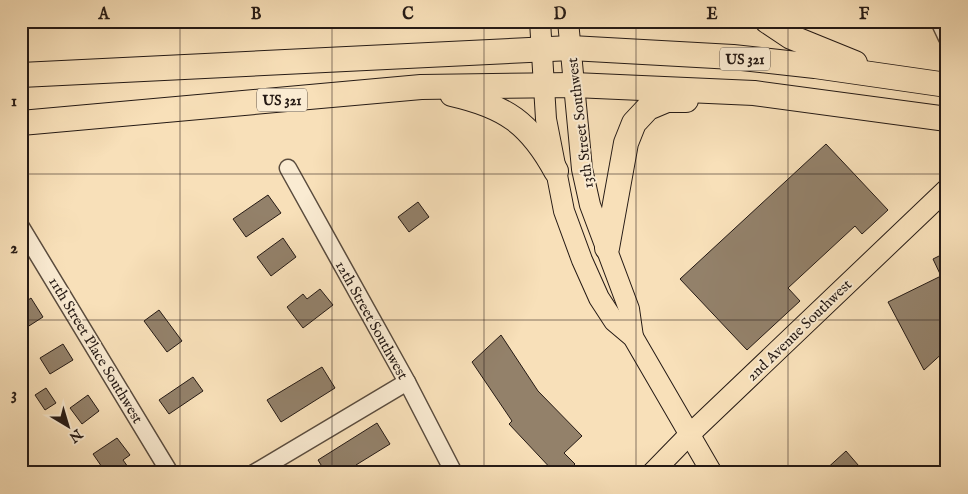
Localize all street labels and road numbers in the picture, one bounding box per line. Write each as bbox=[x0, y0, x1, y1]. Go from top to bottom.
road number: US 321 bbox=[720, 48, 770, 70]
street label: 13th Street Southwest bbox=[563, 56, 598, 189]
road number: US 321 bbox=[257, 88, 307, 112]
street label: 12th Street Southwest bbox=[331, 257, 412, 383]
street label: 11th Street Place Southwest bbox=[44, 274, 147, 427]
street label: 2nd Avenue Southwest bbox=[743, 275, 856, 385]

